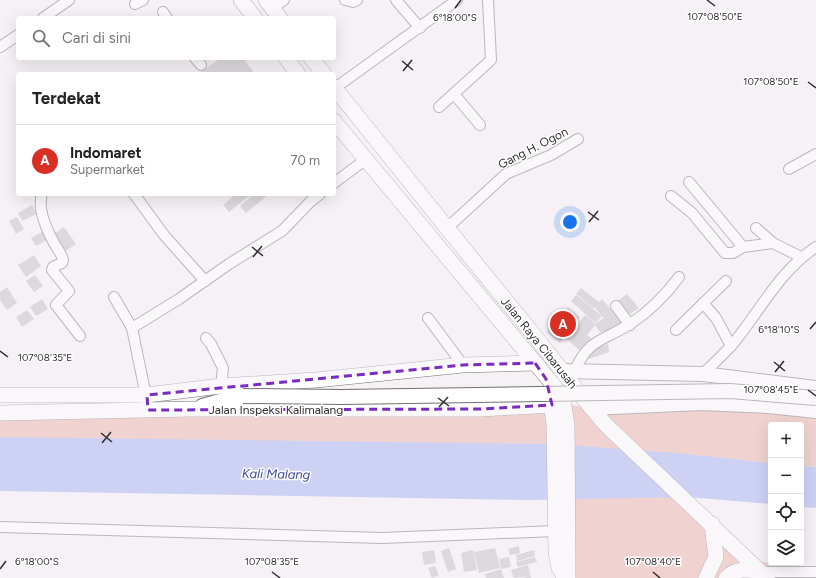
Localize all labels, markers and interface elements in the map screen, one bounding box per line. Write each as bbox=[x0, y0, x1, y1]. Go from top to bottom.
text: 107°08'50"E bbox=[687, 10, 743, 23]
text: 6°18'00"S bbox=[433, 11, 477, 24]
search box bbox=[16, 16, 336, 60]
icon: search bbox=[30, 27, 52, 49]
text: Cari di sini bbox=[62, 29, 131, 47]
text: 107°08'50"E bbox=[743, 75, 799, 88]
text: Terdekat bbox=[32, 88, 101, 108]
street label: Gang H. Ogon bbox=[496, 124, 570, 172]
text: Indomaret bbox=[70, 144, 142, 162]
text: A bbox=[40, 153, 50, 168]
text: 70 m bbox=[290, 153, 320, 168]
text: Supermarket bbox=[70, 162, 145, 177]
your location bbox=[560, 212, 580, 232]
street label: Jalan Raya Cibarusah bbox=[498, 295, 580, 392]
pin: A bbox=[550, 309, 576, 339]
text: 6°18'10"S bbox=[758, 323, 800, 336]
text: 107°08'35"E bbox=[18, 351, 72, 364]
text: 107°08'45"E bbox=[743, 383, 799, 396]
street label: Jalan Inspeksi Kalimalang bbox=[209, 403, 343, 417]
map controls bbox=[768, 422, 804, 566]
button: + bbox=[768, 422, 804, 458]
button: − bbox=[768, 458, 804, 494]
water label: Kali Malang bbox=[242, 466, 311, 482]
button: locate bbox=[768, 494, 804, 530]
button: layers bbox=[768, 530, 804, 566]
text: 6°18'00"S bbox=[15, 555, 59, 568]
text: 107°08'35"E bbox=[245, 555, 299, 568]
text: 107°08'40"E bbox=[625, 555, 681, 568]

